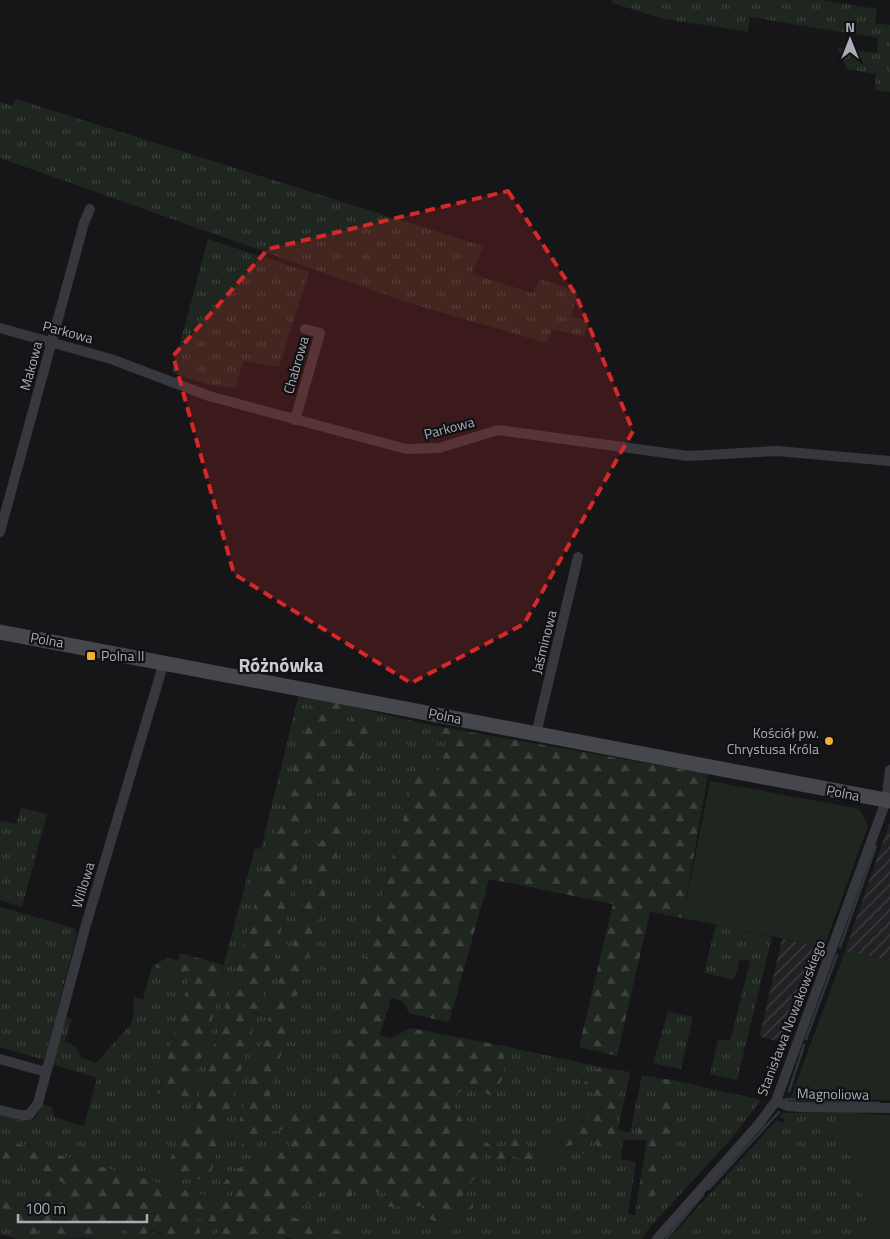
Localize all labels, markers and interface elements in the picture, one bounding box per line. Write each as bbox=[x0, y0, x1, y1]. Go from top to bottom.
north arrow bbox=[825, 15, 875, 65]
text: N bbox=[845, 16, 855, 37]
street label: Parkowa bbox=[41, 315, 96, 348]
street label: Chabrowa bbox=[277, 334, 314, 396]
street label: Makowa bbox=[14, 339, 47, 393]
street label: Parkowa bbox=[421, 411, 476, 444]
street label: Jaśminowa bbox=[525, 608, 562, 676]
street label: Polna bbox=[29, 626, 65, 653]
place label: Polna II bbox=[101, 645, 144, 666]
marker: Polna II bbox=[85, 650, 97, 662]
district label: Różnówka bbox=[238, 650, 324, 679]
street label: Polna bbox=[427, 702, 463, 729]
place label: Kościół pw. Chrystusa Króla bbox=[727, 722, 819, 759]
marker: Kościół pw. Chrystusa Króla bbox=[823, 735, 835, 747]
street label: Polna bbox=[825, 779, 861, 806]
street label: Willowa bbox=[66, 859, 99, 910]
street label: Stanisława Nowakowskiego bbox=[751, 937, 830, 1099]
street label: Magnoliowa bbox=[797, 1082, 869, 1105]
scale bar bbox=[18, 1192, 146, 1224]
text: 100 m bbox=[25, 1197, 66, 1220]

